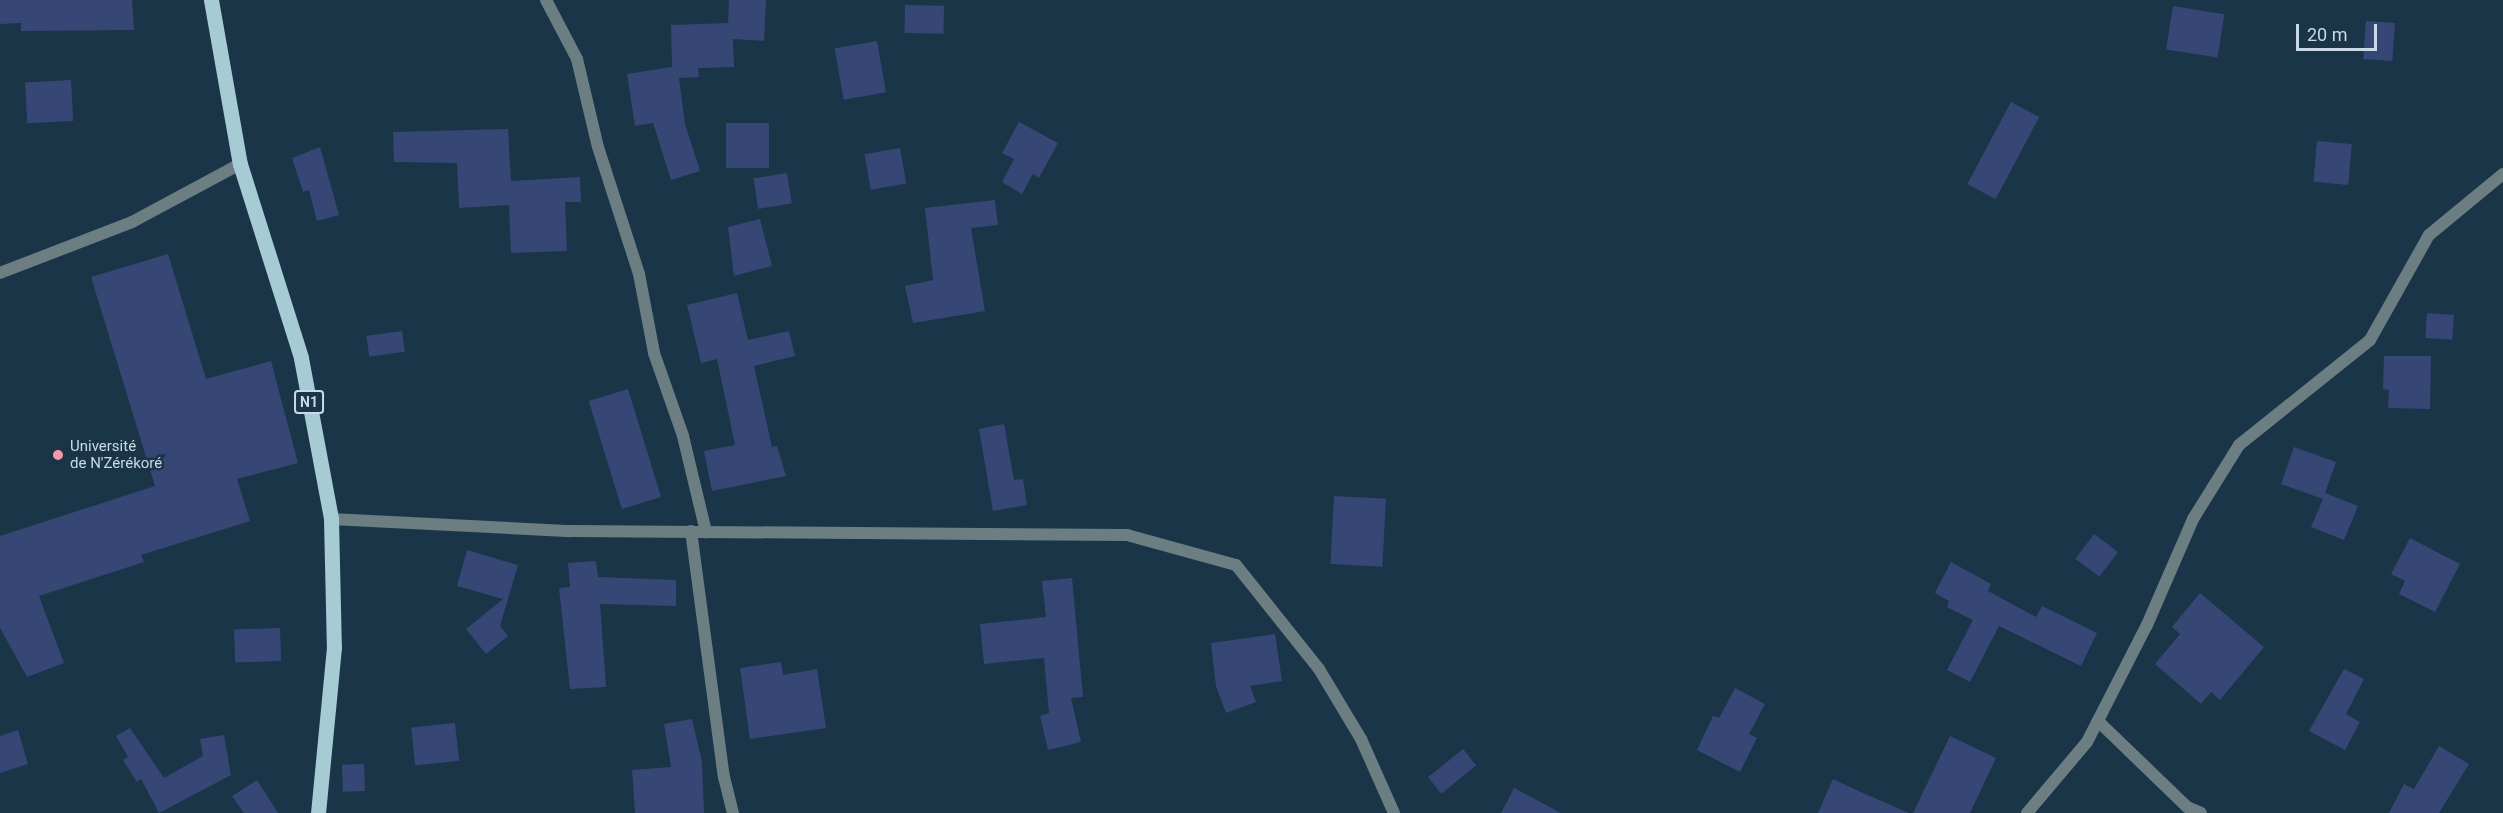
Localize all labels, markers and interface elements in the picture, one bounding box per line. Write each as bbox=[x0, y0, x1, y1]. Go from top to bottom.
scale bar bbox=[2299, 12, 2380, 50]
text: 20 m bbox=[2307, 24, 2347, 45]
road number: N1 bbox=[294, 391, 324, 413]
place label: Université de N'Zérékoré bbox=[70, 437, 162, 472]
marker: Université de N'Zérékoré bbox=[51, 448, 65, 462]

